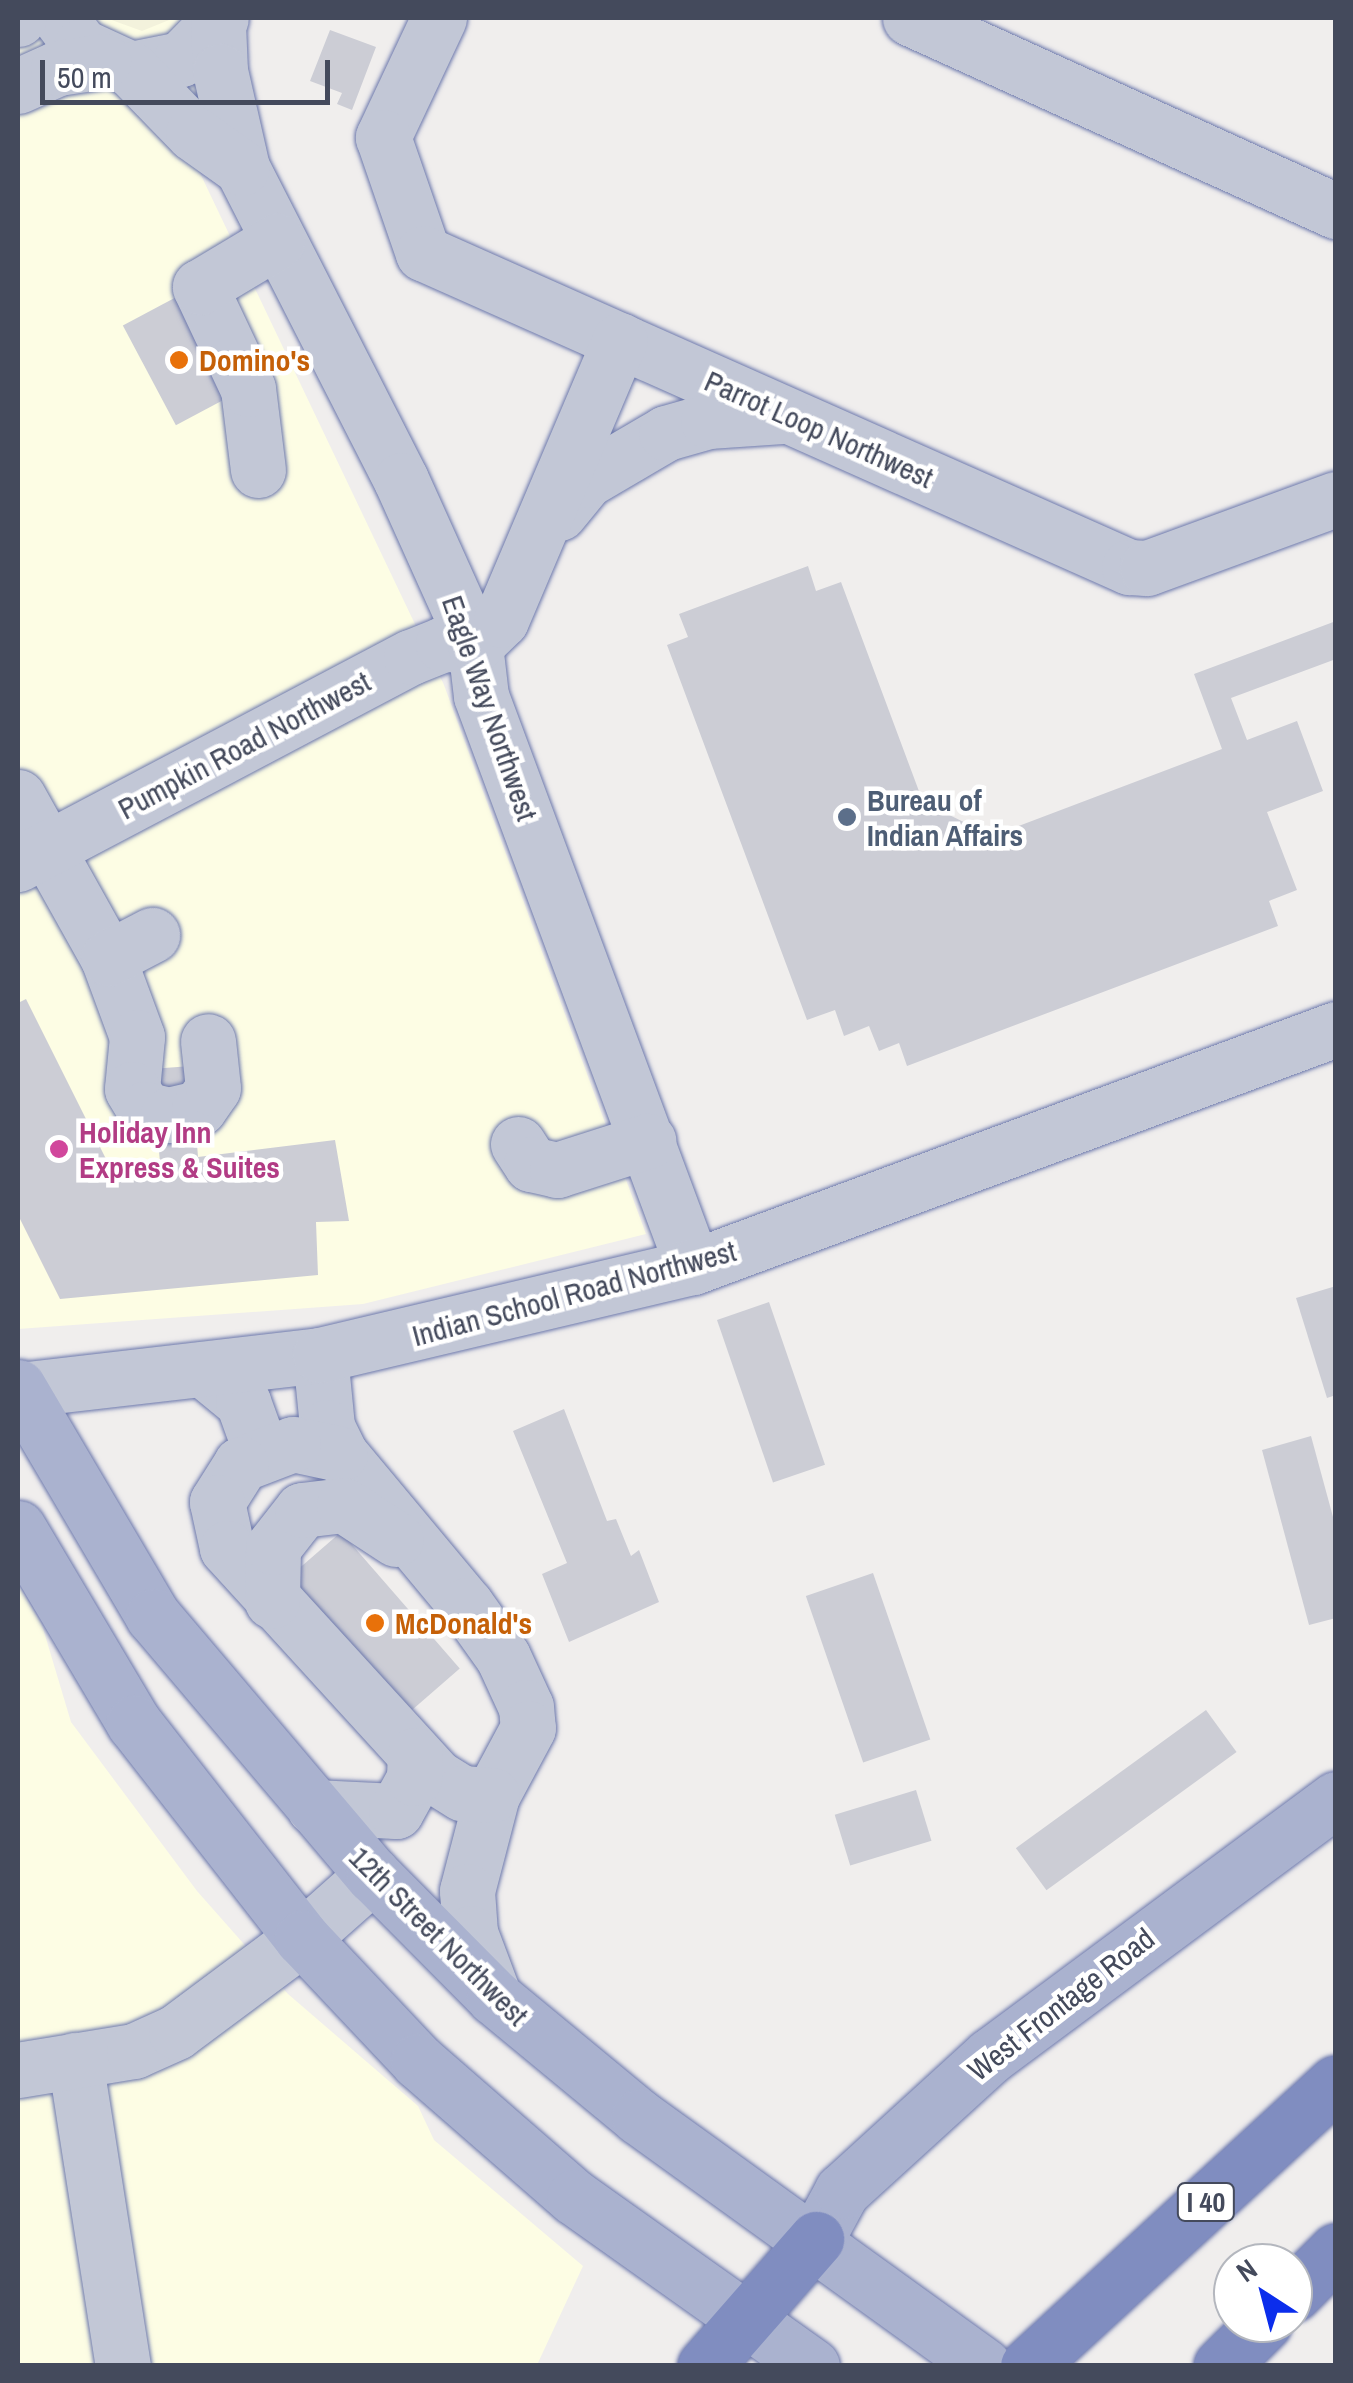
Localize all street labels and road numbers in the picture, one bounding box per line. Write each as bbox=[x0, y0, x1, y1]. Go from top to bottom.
street label: Parrot Loop Northwest bbox=[699, 363, 939, 495]
street label: Eagle Way Northwest bbox=[435, 591, 545, 825]
street label: Pumpkin Road Northwest bbox=[112, 663, 376, 827]
street label: Indian School Road Northwest bbox=[408, 1232, 740, 1354]
street label: 12th Street Northwest bbox=[342, 1839, 536, 2033]
street label: West Frontage Road bbox=[961, 1920, 1161, 2088]
road number: I 40 bbox=[1176, 2179, 1236, 2225]

